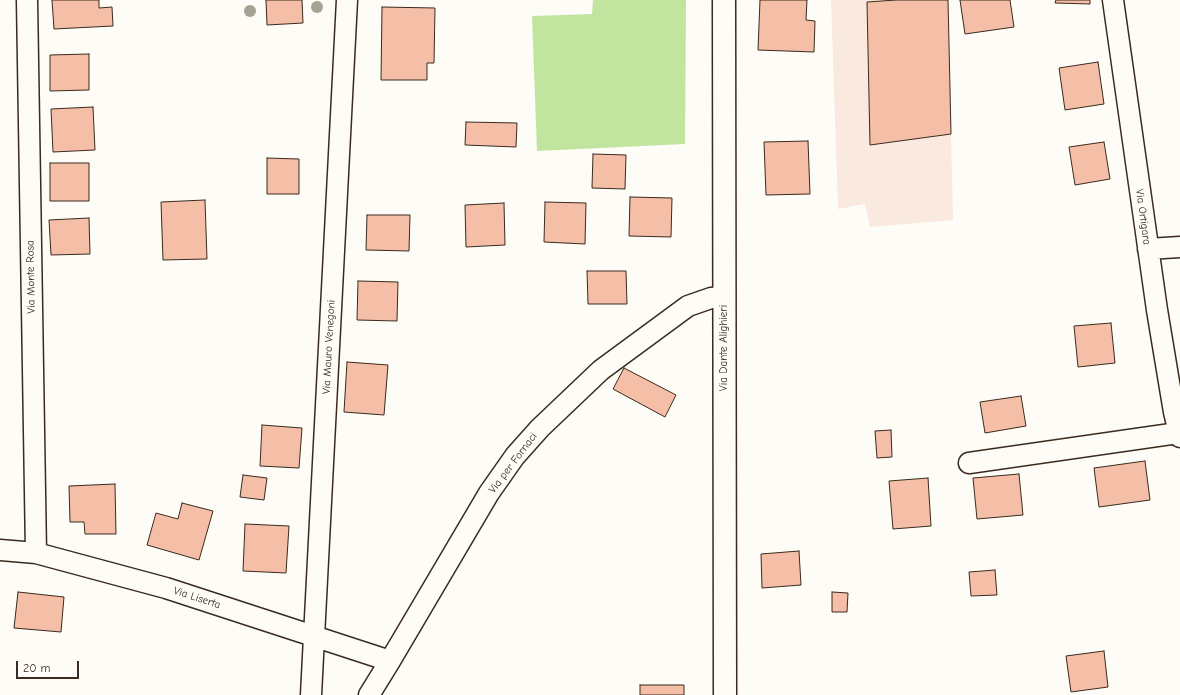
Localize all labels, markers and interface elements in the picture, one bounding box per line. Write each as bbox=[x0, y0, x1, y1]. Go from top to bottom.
street label: Via Ortigara bbox=[1133, 188, 1153, 246]
street label: Via Monte Rosa bbox=[24, 240, 38, 314]
street label: Via Mauro Venegoni bbox=[320, 299, 338, 395]
street label: Via Dante Alighieri bbox=[717, 305, 731, 391]
street label: Via per Fornaci bbox=[486, 430, 540, 496]
street label: Via Liserta bbox=[172, 584, 222, 612]
scale bar bbox=[18, 653, 81, 679]
text: 20 m bbox=[23, 661, 51, 675]

